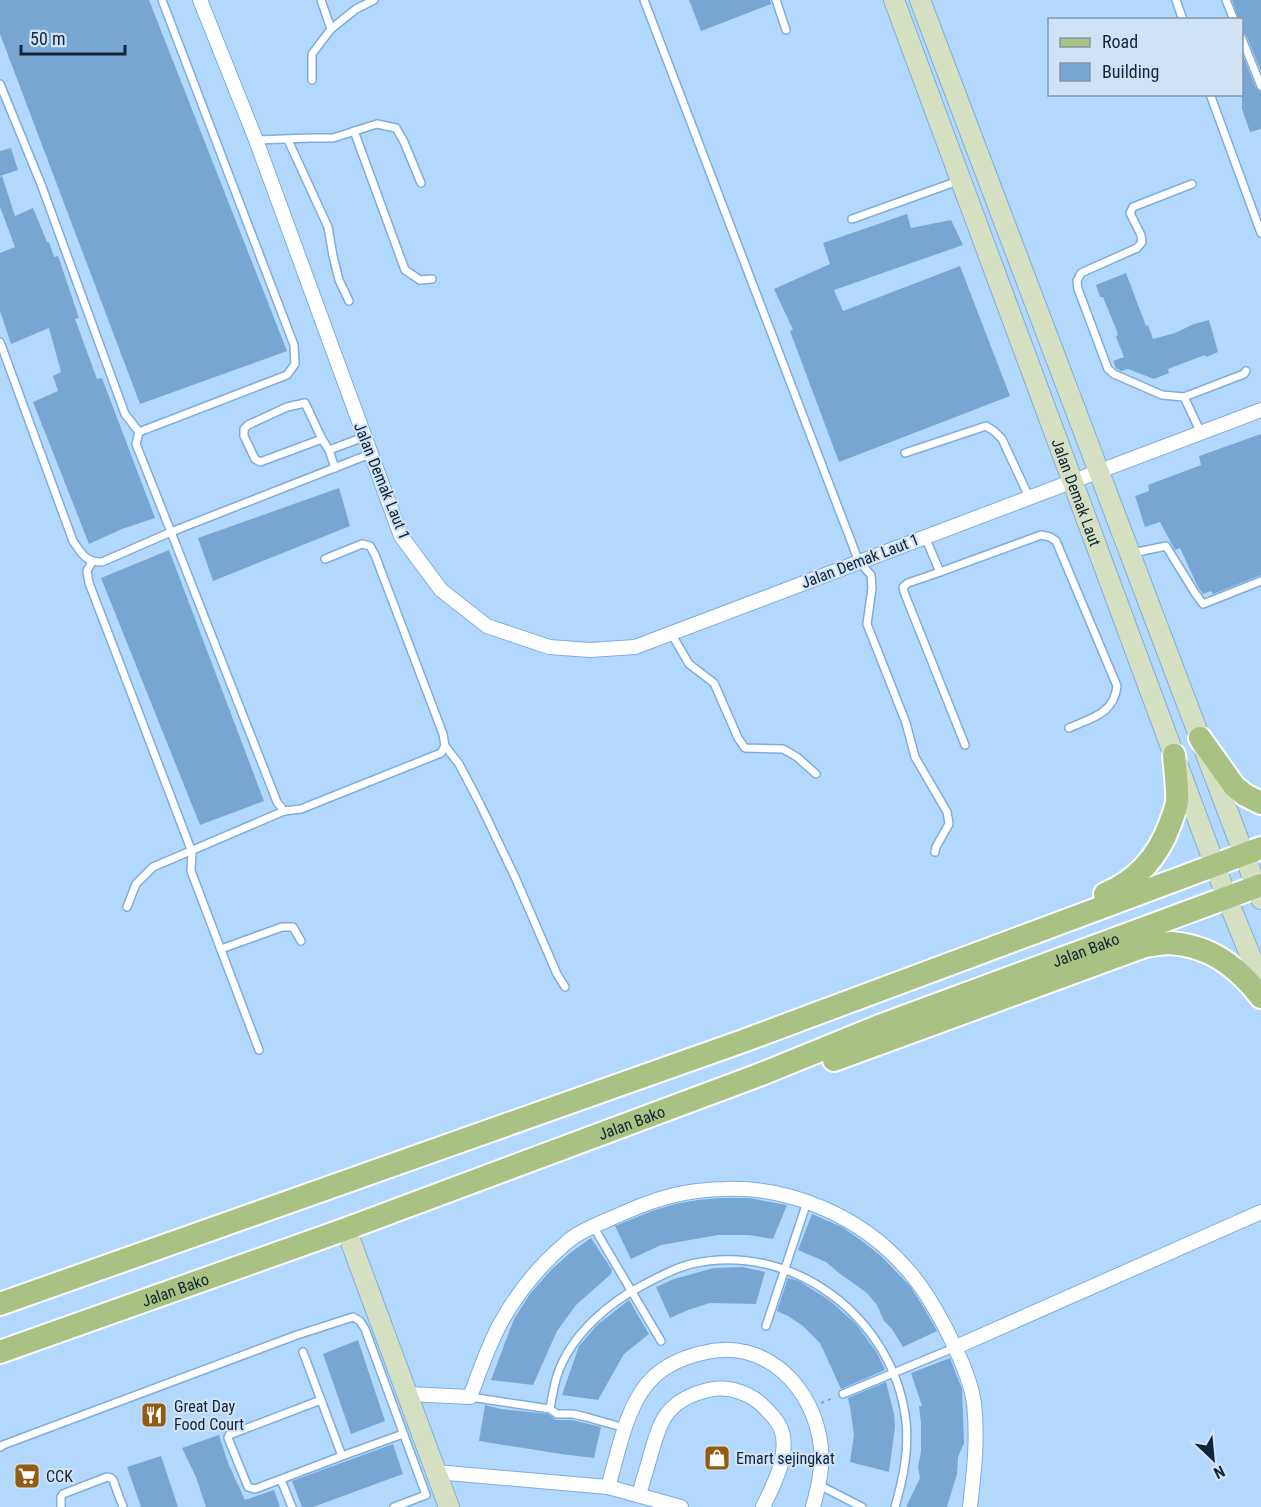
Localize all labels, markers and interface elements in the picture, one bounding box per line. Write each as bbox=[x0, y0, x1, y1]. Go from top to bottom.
scale bar bbox=[21, 18, 124, 56]
legend bbox=[1048, 18, 1243, 96]
text: 50 m bbox=[30, 28, 65, 49]
text: Road bbox=[1102, 31, 1138, 52]
text: Building bbox=[1102, 61, 1159, 82]
street label: Jalan Demak Laut 1 bbox=[350, 420, 414, 542]
street label: Jalan Demak Laut bbox=[1048, 436, 1105, 549]
street label: Jalan Demak Laut 1 bbox=[798, 530, 922, 592]
street label: Jalan Bako bbox=[1050, 929, 1122, 971]
street label: Jalan Bako bbox=[596, 1101, 668, 1144]
street label: Jalan Bako bbox=[139, 1269, 211, 1310]
place label: Great Day Food Court bbox=[174, 1397, 244, 1434]
restaurant icon: Great Day Food Court bbox=[139, 1400, 169, 1430]
north arrow bbox=[1183, 1429, 1243, 1489]
shop icon: Emart sejingkat bbox=[702, 1443, 732, 1473]
place label: Emart sejingkat bbox=[736, 1449, 835, 1468]
supermarket icon: CCK bbox=[12, 1461, 42, 1491]
text: N bbox=[1211, 1461, 1228, 1483]
place label: CCK bbox=[46, 1467, 73, 1486]

